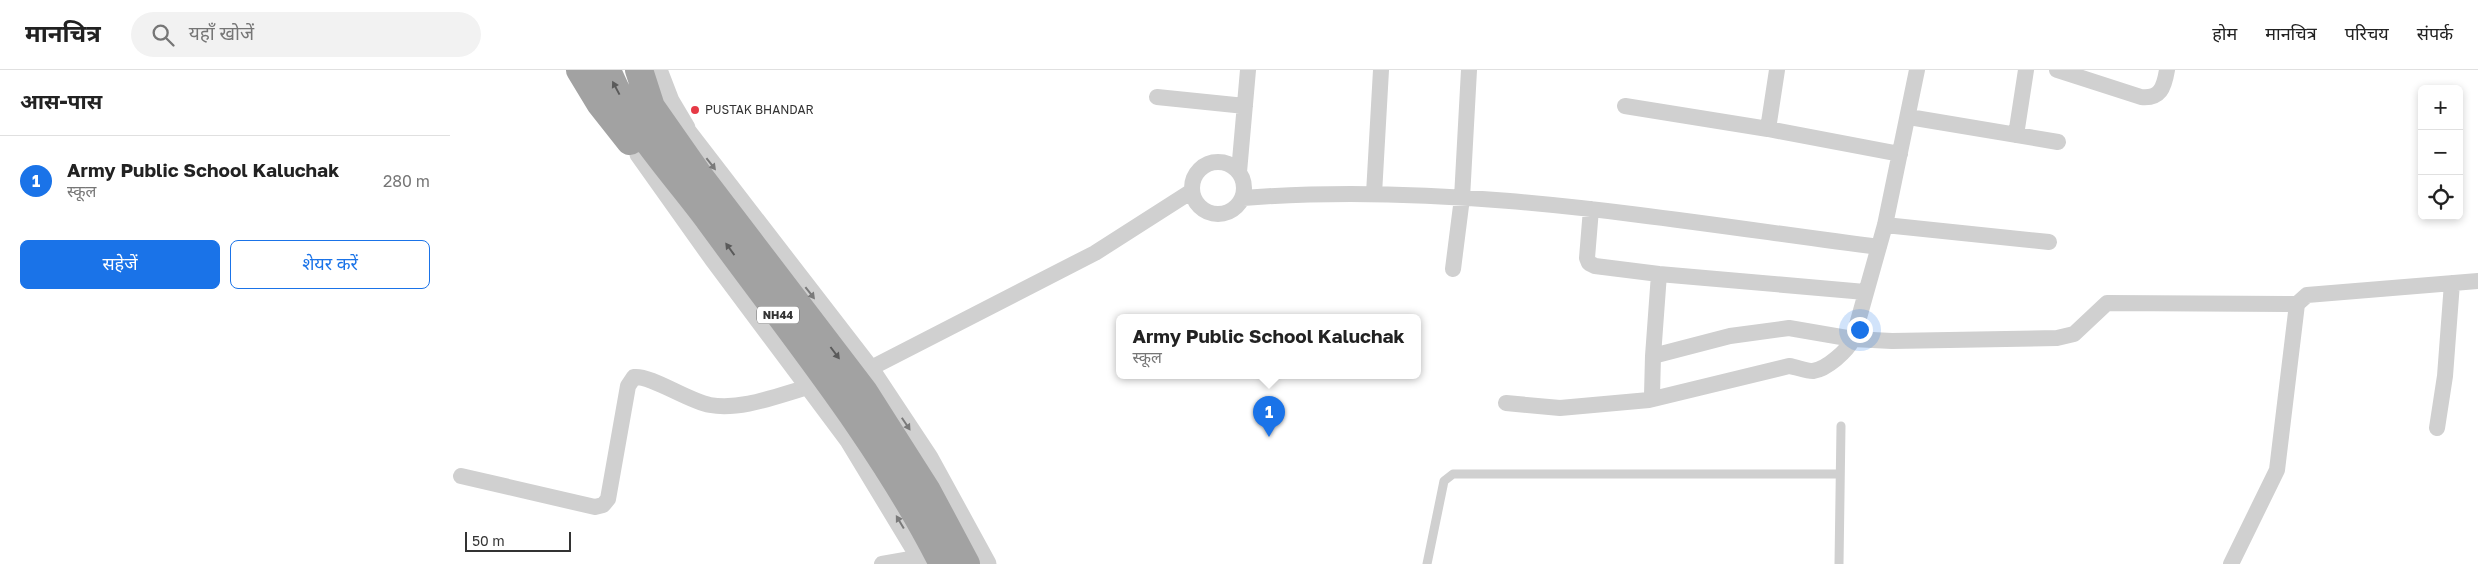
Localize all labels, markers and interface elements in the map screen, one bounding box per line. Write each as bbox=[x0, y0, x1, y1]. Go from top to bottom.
search box bbox=[131, 12, 481, 57]
text: मानचित्र bbox=[25, 18, 101, 47]
icon: search bbox=[149, 21, 177, 49]
text: यहाँ खोजें bbox=[189, 21, 254, 44]
text: होम bbox=[2212, 22, 2237, 44]
text: मानचित्र bbox=[2265, 22, 2317, 44]
text: परिचय bbox=[2345, 22, 2389, 44]
text: संपर्क bbox=[2417, 22, 2453, 44]
one-way arrow bbox=[612, 81, 620, 95]
map controls bbox=[2418, 85, 2463, 220]
button: + bbox=[2418, 85, 2463, 130]
text: आस-पास bbox=[20, 88, 102, 114]
place label: PUSTAK BHANDAR bbox=[705, 102, 814, 117]
marker: PUSTAK BHANDAR bbox=[689, 104, 701, 116]
button: − bbox=[2418, 130, 2463, 175]
one-way arrow bbox=[706, 157, 716, 171]
text: Army Public School Kaluchak bbox=[67, 158, 339, 181]
text: 1 bbox=[32, 171, 40, 191]
text: 280 m bbox=[383, 171, 430, 191]
button: locate bbox=[2418, 175, 2463, 220]
text: स्कूल bbox=[67, 181, 96, 201]
button: सहेजें bbox=[20, 240, 220, 289]
button: शेयर करें bbox=[230, 240, 430, 289]
one-way arrow bbox=[725, 242, 735, 256]
one-way arrow bbox=[805, 286, 816, 299]
road number: NH44 bbox=[757, 306, 799, 324]
popup bbox=[1116, 314, 1421, 379]
your location bbox=[1847, 317, 1873, 343]
text: Army Public School Kaluchak bbox=[1132, 324, 1405, 347]
one-way arrow bbox=[829, 346, 840, 359]
text: स्कूल bbox=[1132, 347, 1162, 367]
pin: 1 bbox=[1253, 396, 1285, 437]
one-way arrow bbox=[901, 417, 911, 431]
one-way arrow bbox=[896, 516, 905, 529]
scale bar bbox=[465, 529, 571, 552]
text: 50 m bbox=[472, 532, 505, 549]

